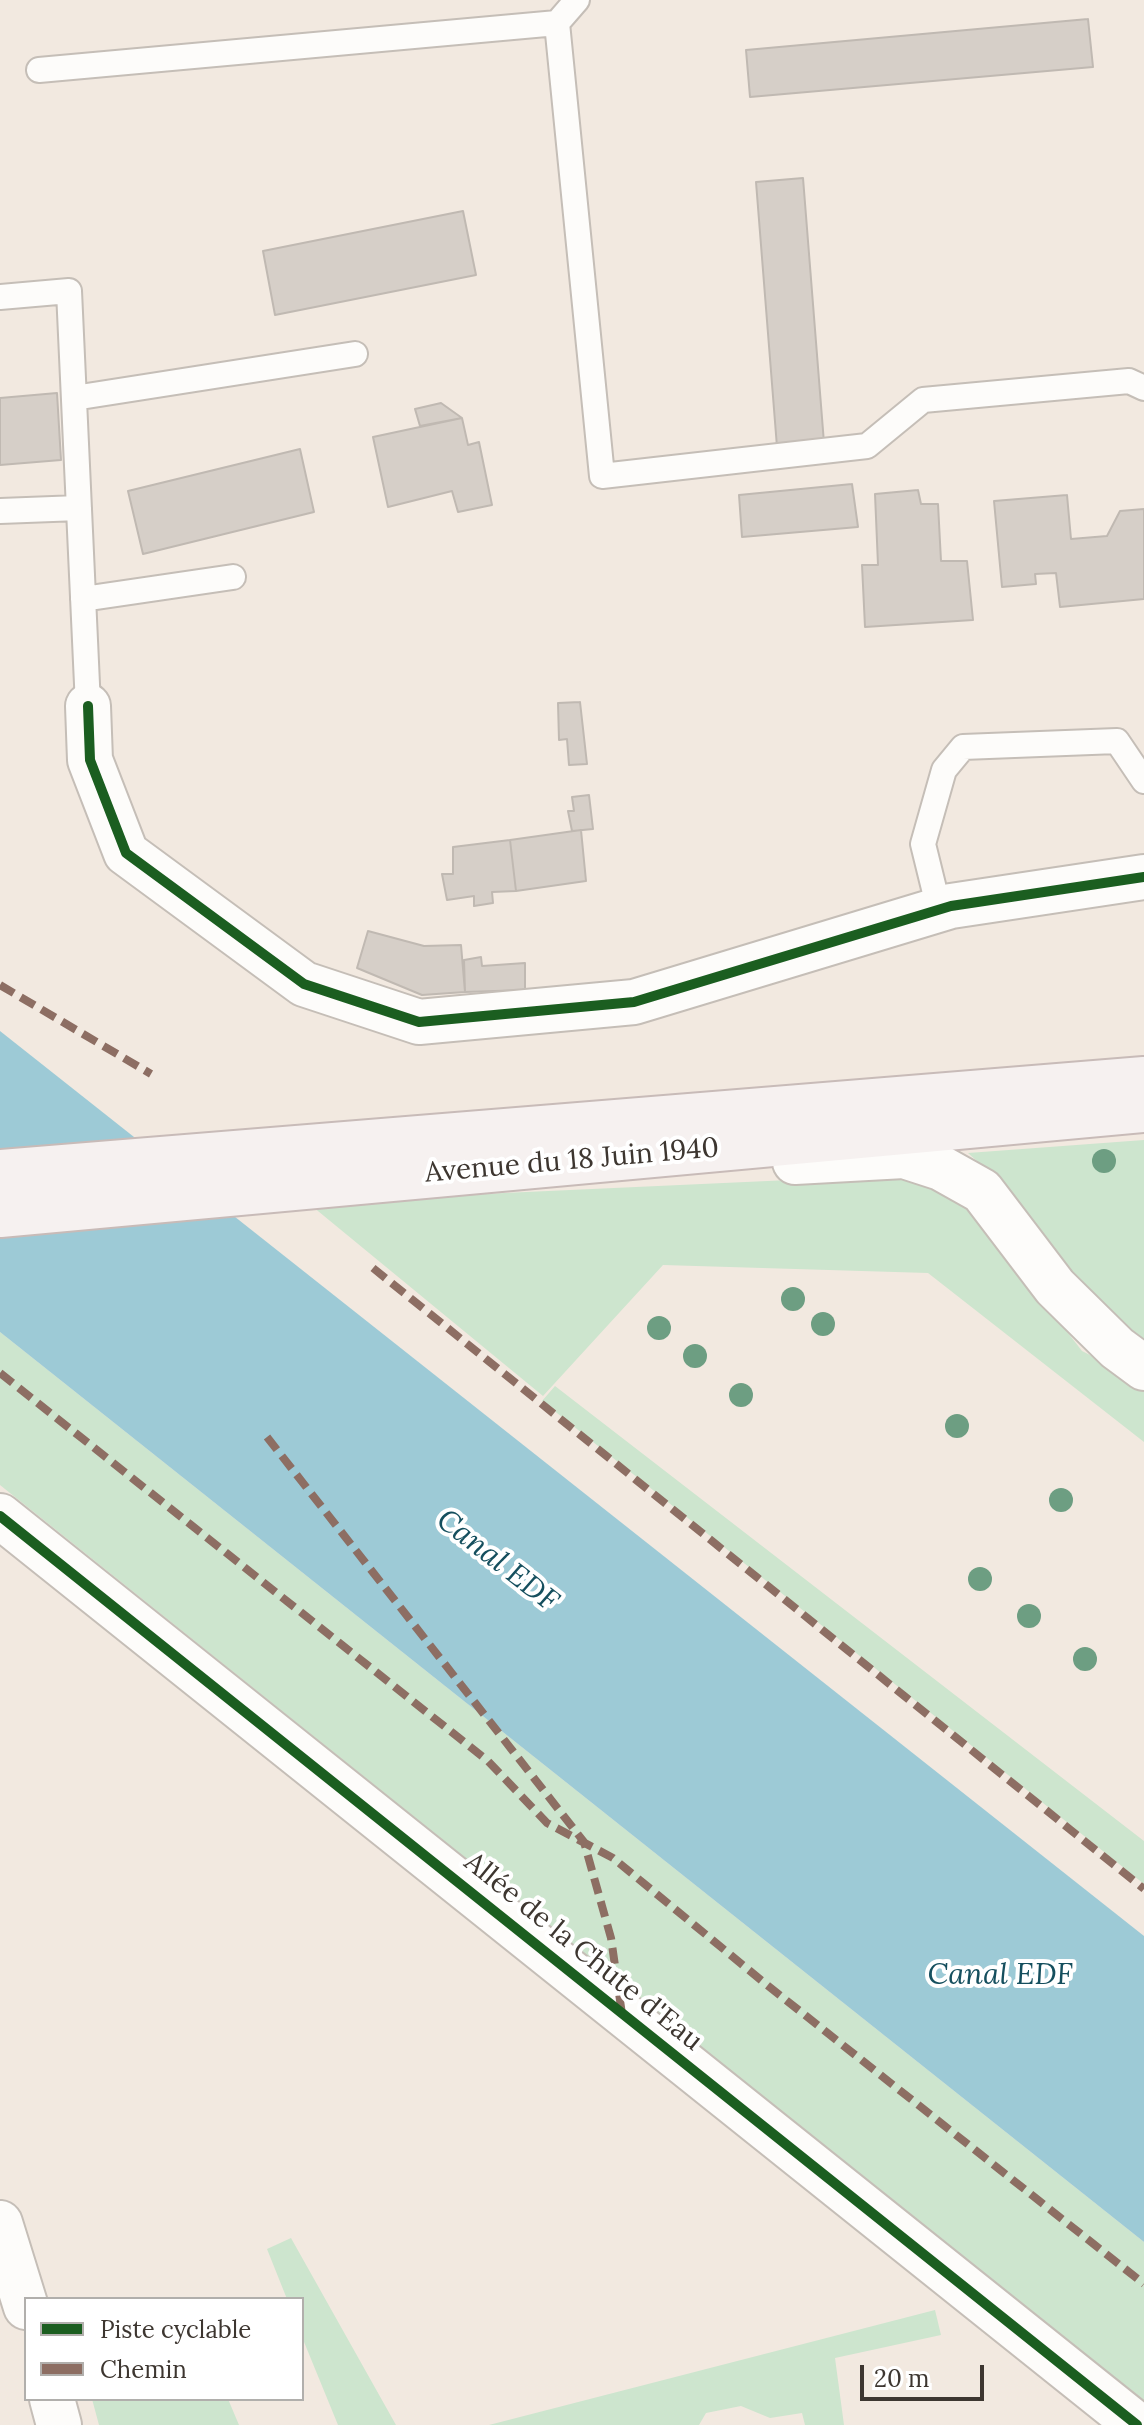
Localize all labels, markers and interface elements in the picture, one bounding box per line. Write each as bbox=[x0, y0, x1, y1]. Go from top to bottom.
street label: Avenue du 18 Juin 1940 bbox=[424, 1131, 720, 1191]
water label: Canal EDF bbox=[429, 1502, 565, 1620]
street label: Allée de la Chute d'Eau bbox=[457, 1846, 709, 2058]
water label: Canal EDF bbox=[928, 1957, 1072, 1993]
legend bbox=[24, 2297, 304, 2401]
text: Piste cyclable bbox=[100, 2314, 251, 2345]
scale bar bbox=[864, 2349, 988, 2399]
text: Chemin bbox=[100, 2354, 187, 2385]
text: 20 m bbox=[874, 2363, 930, 2394]

